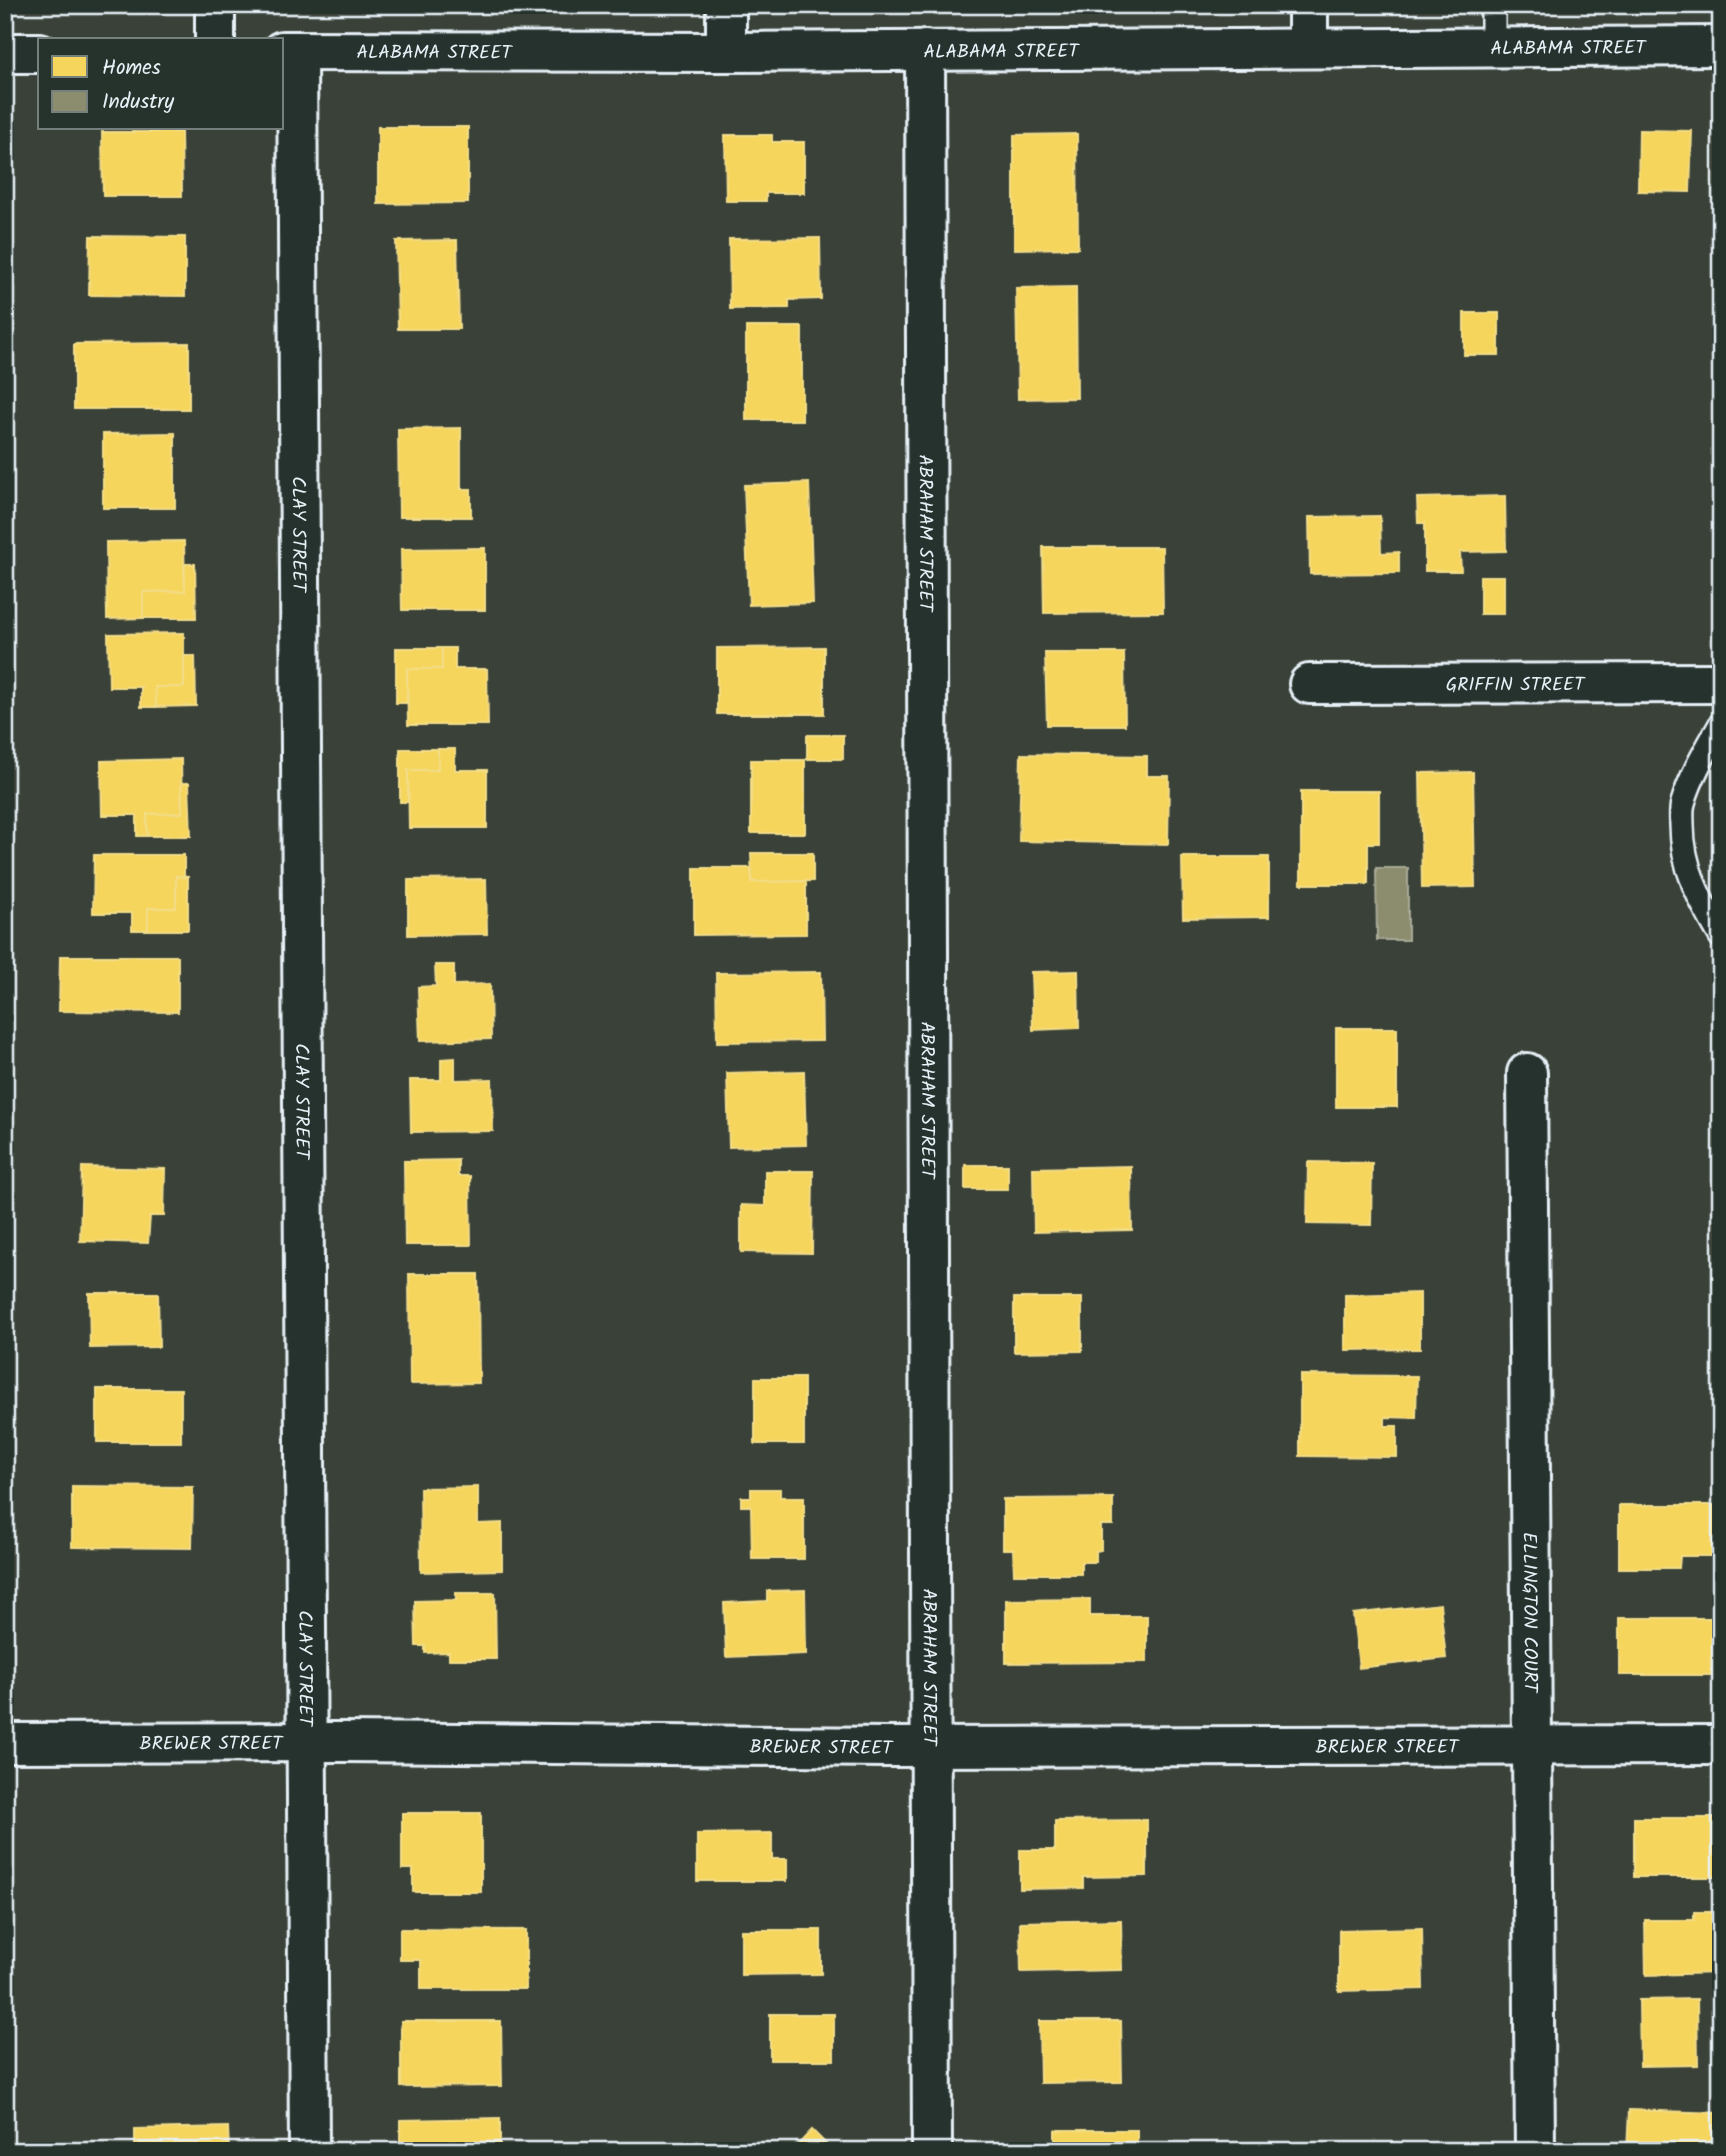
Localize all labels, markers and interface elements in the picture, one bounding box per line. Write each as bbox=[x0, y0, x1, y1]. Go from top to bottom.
street label: ALABAMA STREET bbox=[1490, 33, 1647, 64]
street label: ALABAMA STREET bbox=[923, 37, 1081, 68]
legend bbox=[38, 38, 284, 130]
street label: ALABAMA STREET bbox=[356, 38, 513, 69]
text: Homes bbox=[102, 52, 161, 85]
text: Industry bbox=[102, 86, 174, 119]
street label: ABRAHAM STREET bbox=[909, 454, 940, 613]
street label: CLAY STREET bbox=[282, 476, 313, 594]
street label: GRIFFIN STREET bbox=[1446, 670, 1586, 701]
street label: ABRAHAM STREET bbox=[911, 1021, 942, 1180]
street label: CLAY STREET bbox=[286, 1043, 316, 1161]
street label: ELLINGTON COURT bbox=[1513, 1532, 1545, 1694]
street label: ABRAHAM STREET bbox=[913, 1588, 944, 1747]
street label: CLAY STREET bbox=[289, 1610, 320, 1728]
street label: BREWER STREET bbox=[140, 1729, 284, 1760]
street label: BREWER STREET bbox=[749, 1733, 894, 1764]
street label: BREWER STREET bbox=[1316, 1733, 1460, 1763]

